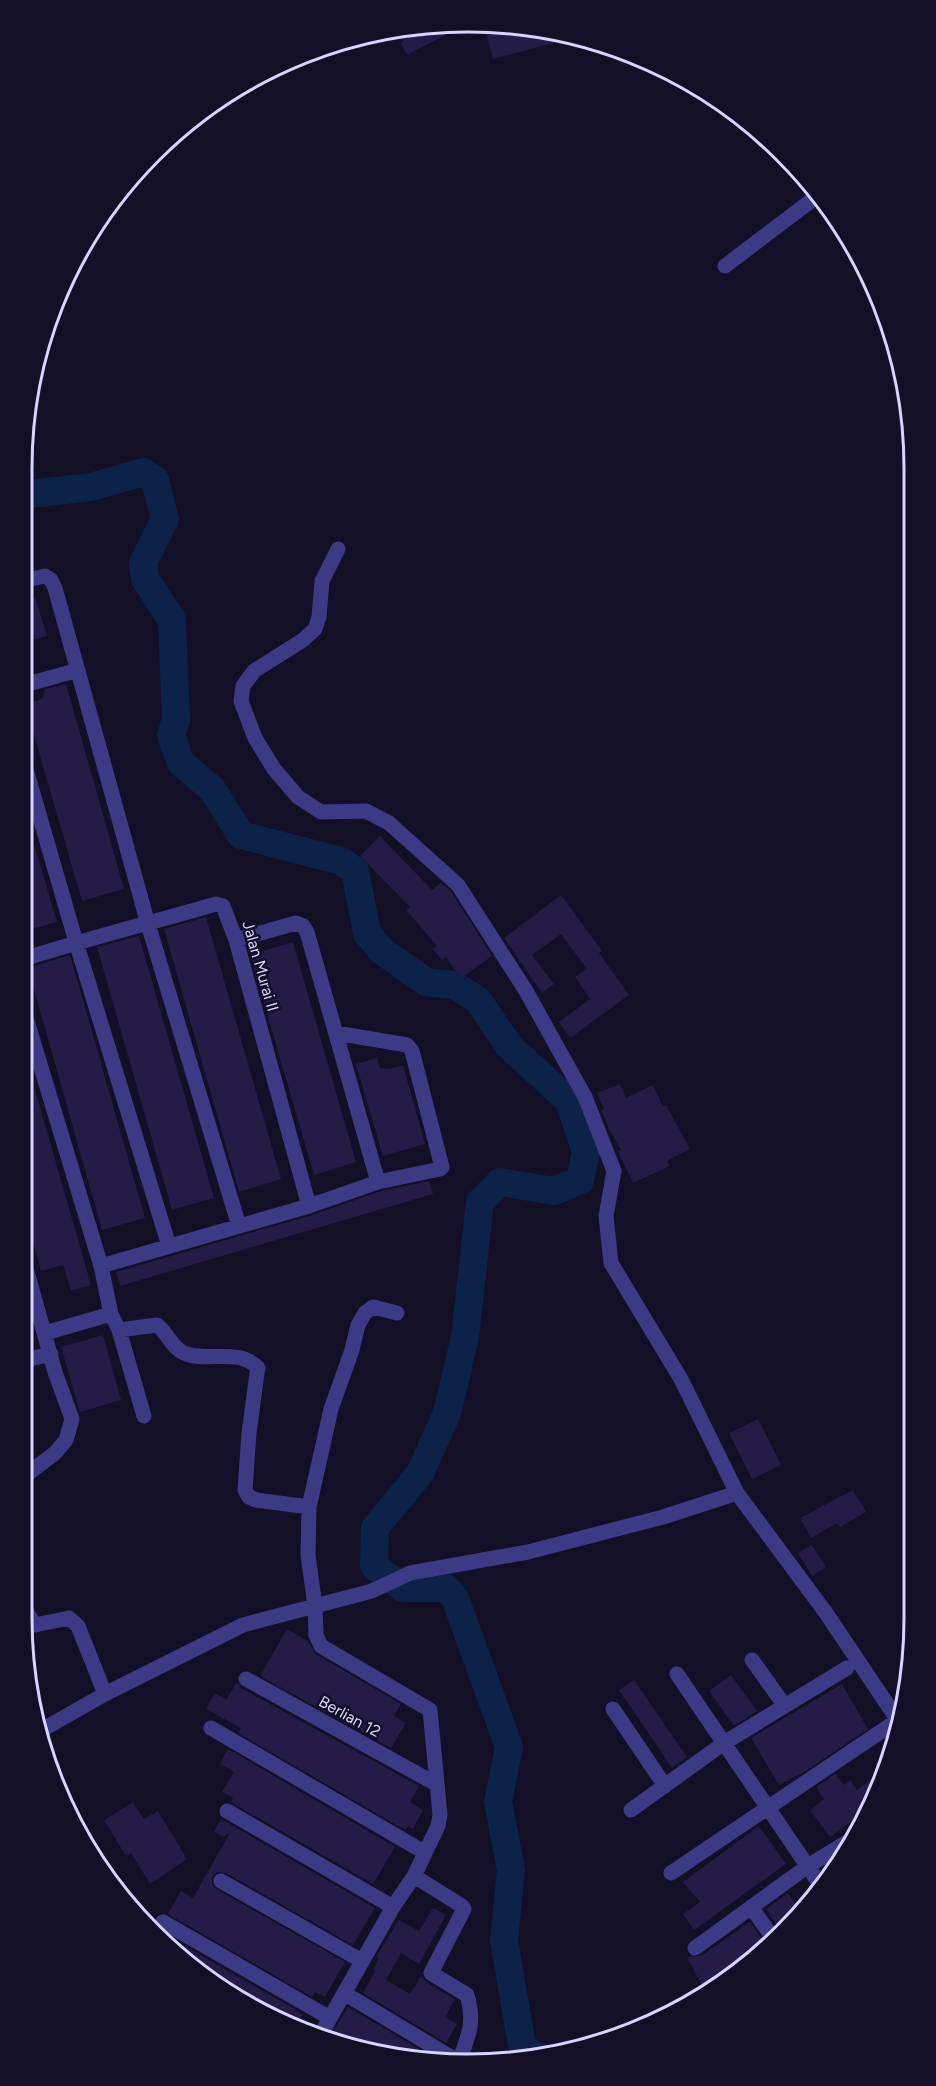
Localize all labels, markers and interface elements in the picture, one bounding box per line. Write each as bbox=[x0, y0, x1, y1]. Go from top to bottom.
street label: Jalan Murai II bbox=[239, 919, 283, 1014]
street label: Berlian 12 bbox=[316, 1692, 384, 1741]

